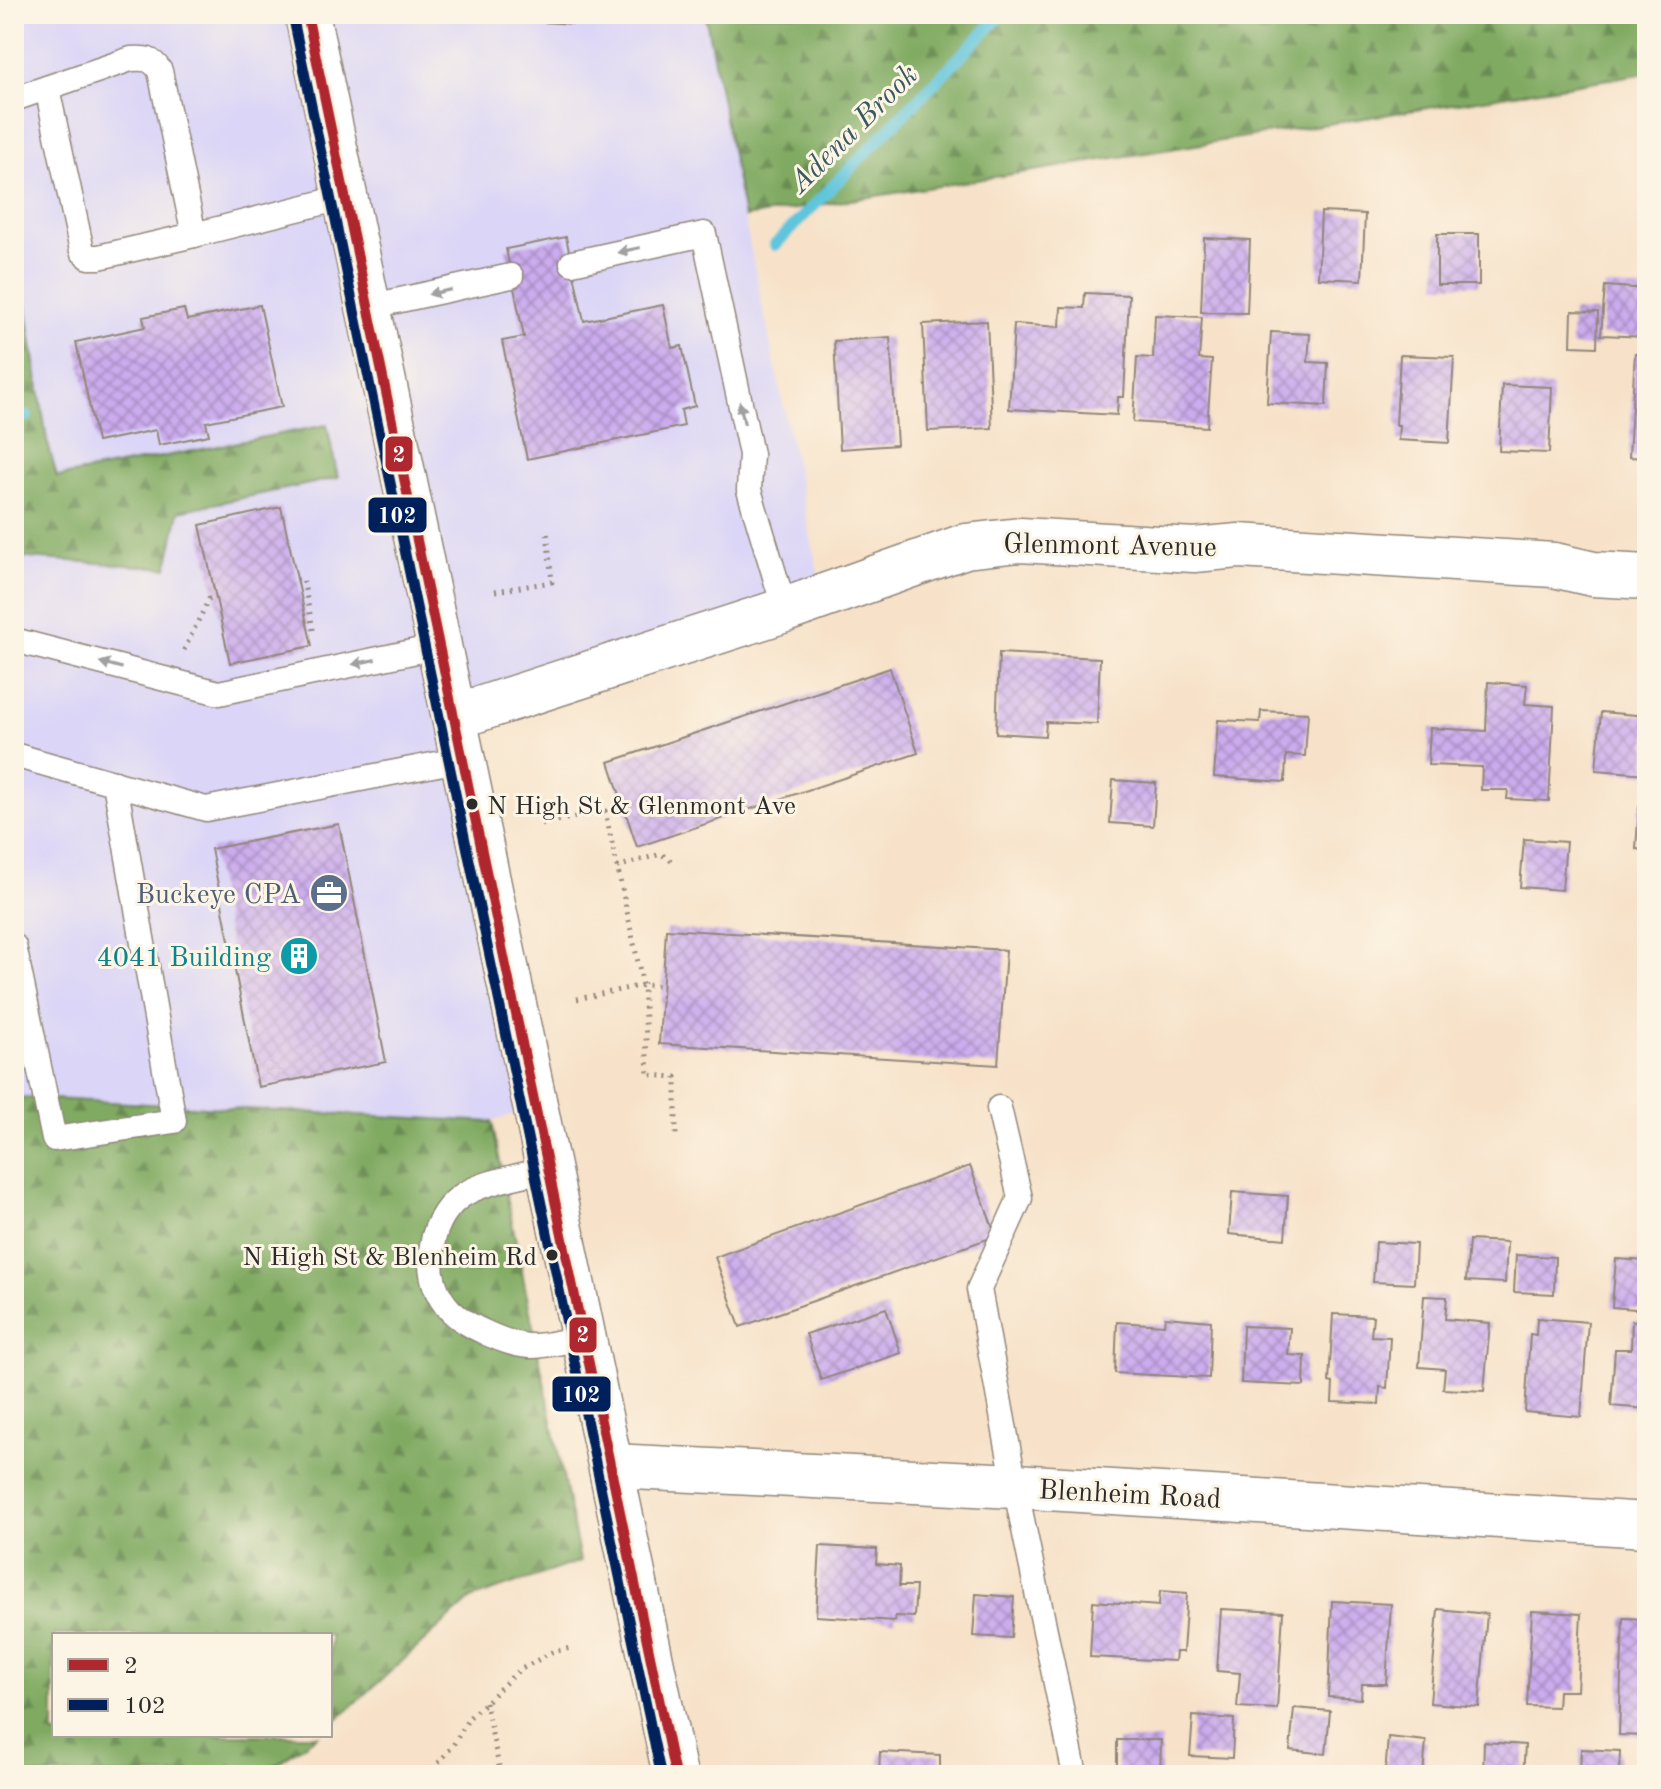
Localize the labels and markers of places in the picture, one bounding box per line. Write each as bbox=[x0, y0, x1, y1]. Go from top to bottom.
place label: N High St & Glenmont Ave bbox=[487, 794, 796, 820]
marker: N High St & Glenmont Ave bbox=[464, 796, 480, 812]
office icon: Buckeye CPA bbox=[308, 872, 350, 914]
place label: Buckeye CPA bbox=[136, 882, 301, 910]
building icon: 4041 Building bbox=[278, 935, 320, 977]
place label: 4041 Building bbox=[96, 945, 271, 973]
place label: N High St & Blenheim Rd bbox=[242, 1245, 537, 1271]
marker: N High St & Blenheim Rd bbox=[544, 1247, 560, 1263]

